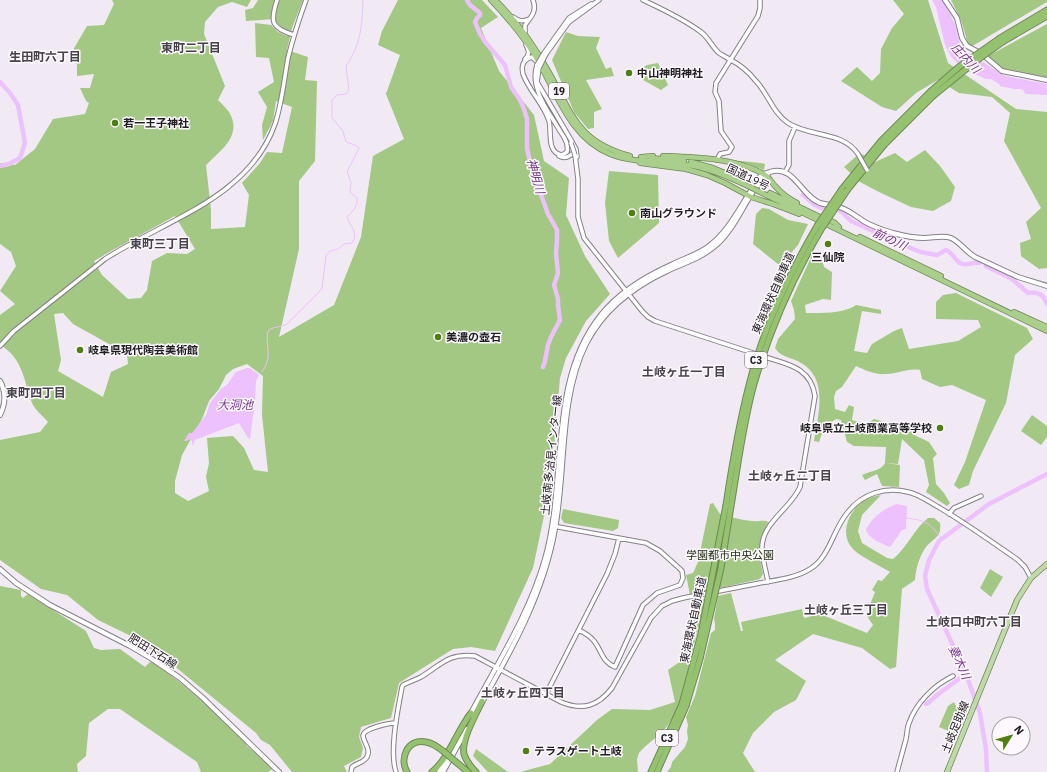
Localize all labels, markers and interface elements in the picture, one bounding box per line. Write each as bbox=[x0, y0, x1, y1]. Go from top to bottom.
district label: 東町二丁目 bbox=[161, 40, 221, 55]
water label: 庄内川 bbox=[948, 40, 985, 78]
district label: 生田町六丁目 bbox=[9, 49, 81, 64]
place label: 中山神明神社 bbox=[637, 66, 703, 80]
marker: 中山神明神社 bbox=[624, 68, 634, 78]
road number: 19 bbox=[549, 83, 569, 99]
place label: 若一王子神社 bbox=[123, 116, 189, 130]
marker: 若一王子神社 bbox=[110, 118, 120, 128]
water label: 神明川 bbox=[524, 157, 549, 197]
street label: 国道19号 bbox=[724, 161, 772, 193]
place label: 南山グラウンド bbox=[640, 206, 717, 220]
marker: 南山グラウンド bbox=[627, 208, 637, 218]
water label: 前の川 bbox=[871, 225, 911, 254]
district label: 東町三丁目 bbox=[130, 236, 190, 251]
marker: 三仙院 bbox=[823, 239, 833, 249]
street label: 東海環状自動車道 bbox=[749, 250, 797, 336]
place label: 三仙院 bbox=[812, 250, 845, 264]
place label: 美濃の壺石 bbox=[446, 330, 501, 344]
marker: 美濃の壺石 bbox=[433, 332, 443, 342]
place label: 岐阜県現代陶芸美術館 bbox=[88, 343, 198, 357]
marker: 岐阜県現代陶芸美術館 bbox=[75, 345, 85, 355]
road number: C3 bbox=[745, 352, 767, 368]
district label: 土岐ヶ丘一丁目 bbox=[642, 364, 726, 379]
district label: 東町四丁目 bbox=[6, 385, 66, 400]
street label: 土岐南多治見インター線 bbox=[538, 394, 564, 516]
water label: 大洞池 bbox=[217, 397, 254, 412]
place label: 岐阜県立土岐商業高等学校 bbox=[800, 421, 932, 435]
marker: 岐阜県立土岐商業高等学校 bbox=[935, 423, 945, 433]
district label: 土岐ヶ丘二丁目 bbox=[748, 468, 832, 483]
park label: 学園都市中央公園 bbox=[686, 548, 774, 562]
street label: 東海環状自動車道 bbox=[677, 576, 709, 664]
district label: 土岐ヶ丘三丁目 bbox=[804, 602, 888, 617]
district label: 土岐口中町六丁目 bbox=[926, 614, 1022, 629]
street label: 肥田下石線 bbox=[126, 630, 180, 672]
water label: 妻木川 bbox=[946, 642, 975, 683]
district label: 土岐ヶ丘四丁目 bbox=[481, 685, 565, 700]
street label: 土岐足助線 bbox=[938, 699, 972, 755]
north arrow bbox=[991, 716, 1031, 756]
text: N bbox=[1011, 723, 1027, 737]
road number: C3 bbox=[656, 730, 678, 746]
place label: テラスゲート土岐 bbox=[534, 744, 622, 758]
marker: テラスゲート土岐 bbox=[521, 746, 531, 756]

